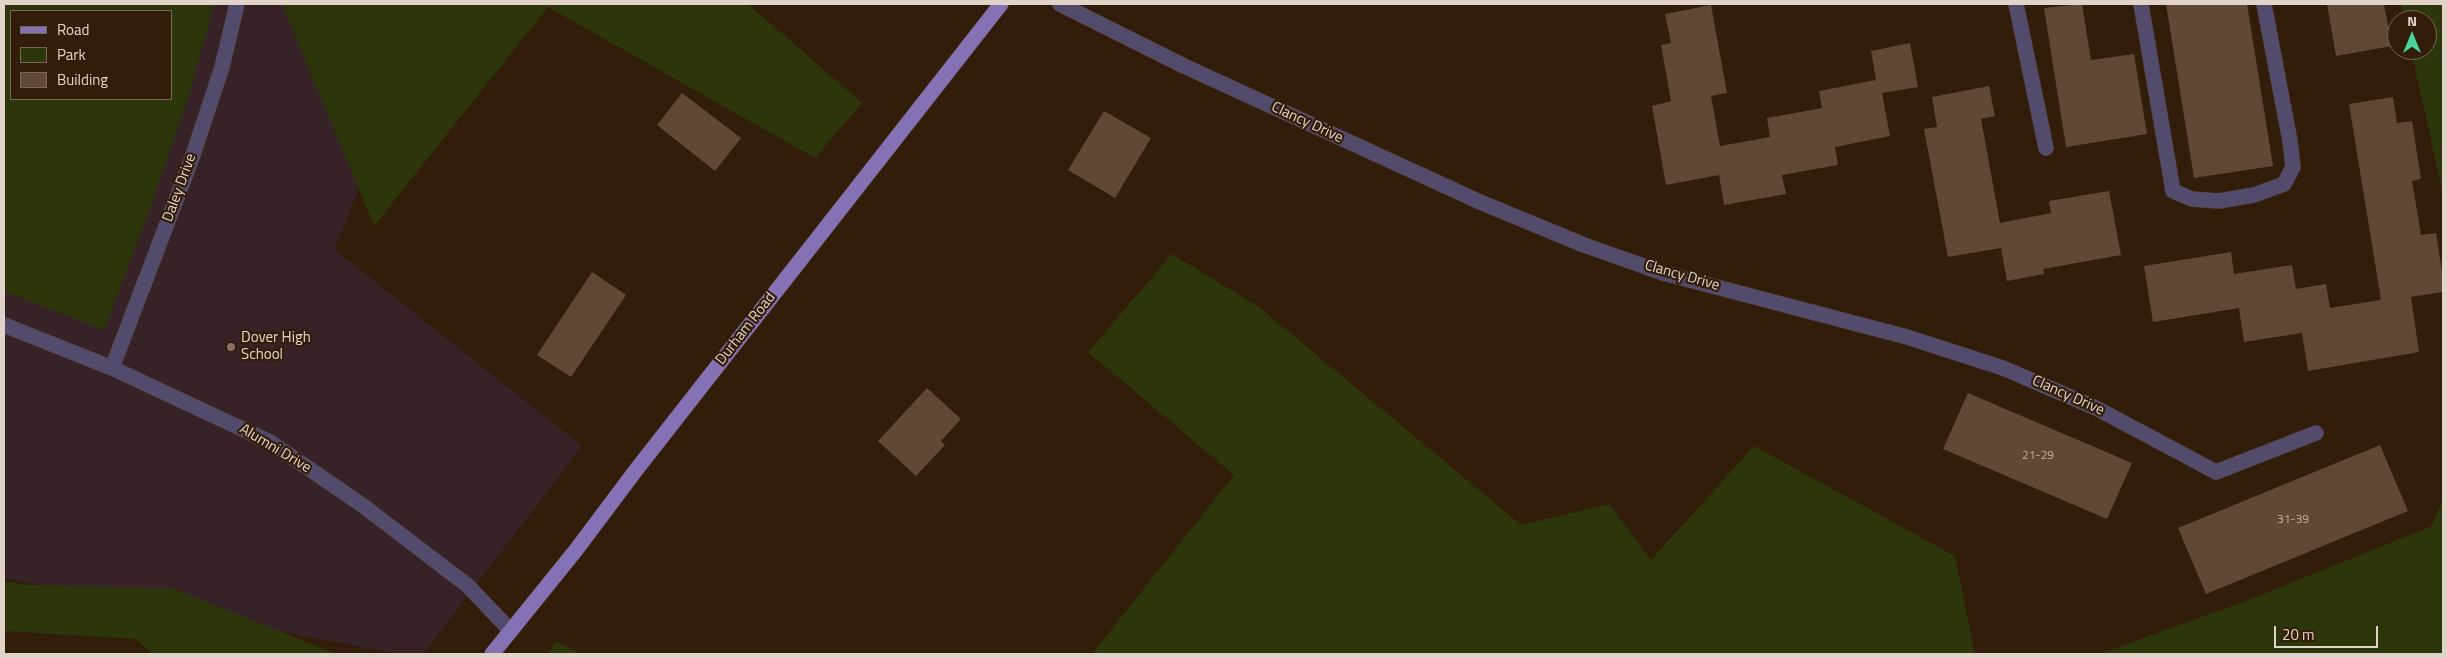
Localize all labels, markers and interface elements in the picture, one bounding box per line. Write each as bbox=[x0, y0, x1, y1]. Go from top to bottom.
legend bbox=[10, 10, 172, 100]
north arrow bbox=[2387, 10, 2437, 60]
text: N bbox=[2407, 10, 2417, 31]
text: Road bbox=[57, 18, 89, 41]
text: Park bbox=[57, 43, 86, 66]
text: Building bbox=[57, 68, 108, 91]
street label: Clancy Drive bbox=[1268, 99, 1346, 147]
street label: Daley Drive bbox=[159, 151, 201, 225]
street label: Clancy Drive bbox=[1642, 257, 1722, 295]
street label: Durham Road bbox=[712, 289, 780, 369]
place label: Dover High School bbox=[241, 329, 311, 364]
marker: Dover High School bbox=[225, 341, 237, 353]
street label: Clancy Drive bbox=[2029, 372, 2107, 420]
street label: Alumni Drive bbox=[236, 421, 314, 477]
house number: 21-29 bbox=[2022, 449, 2054, 463]
house number: 31-39 bbox=[2277, 513, 2309, 527]
scale bar bbox=[2277, 616, 2381, 648]
text: 20 m bbox=[2282, 623, 2315, 646]

